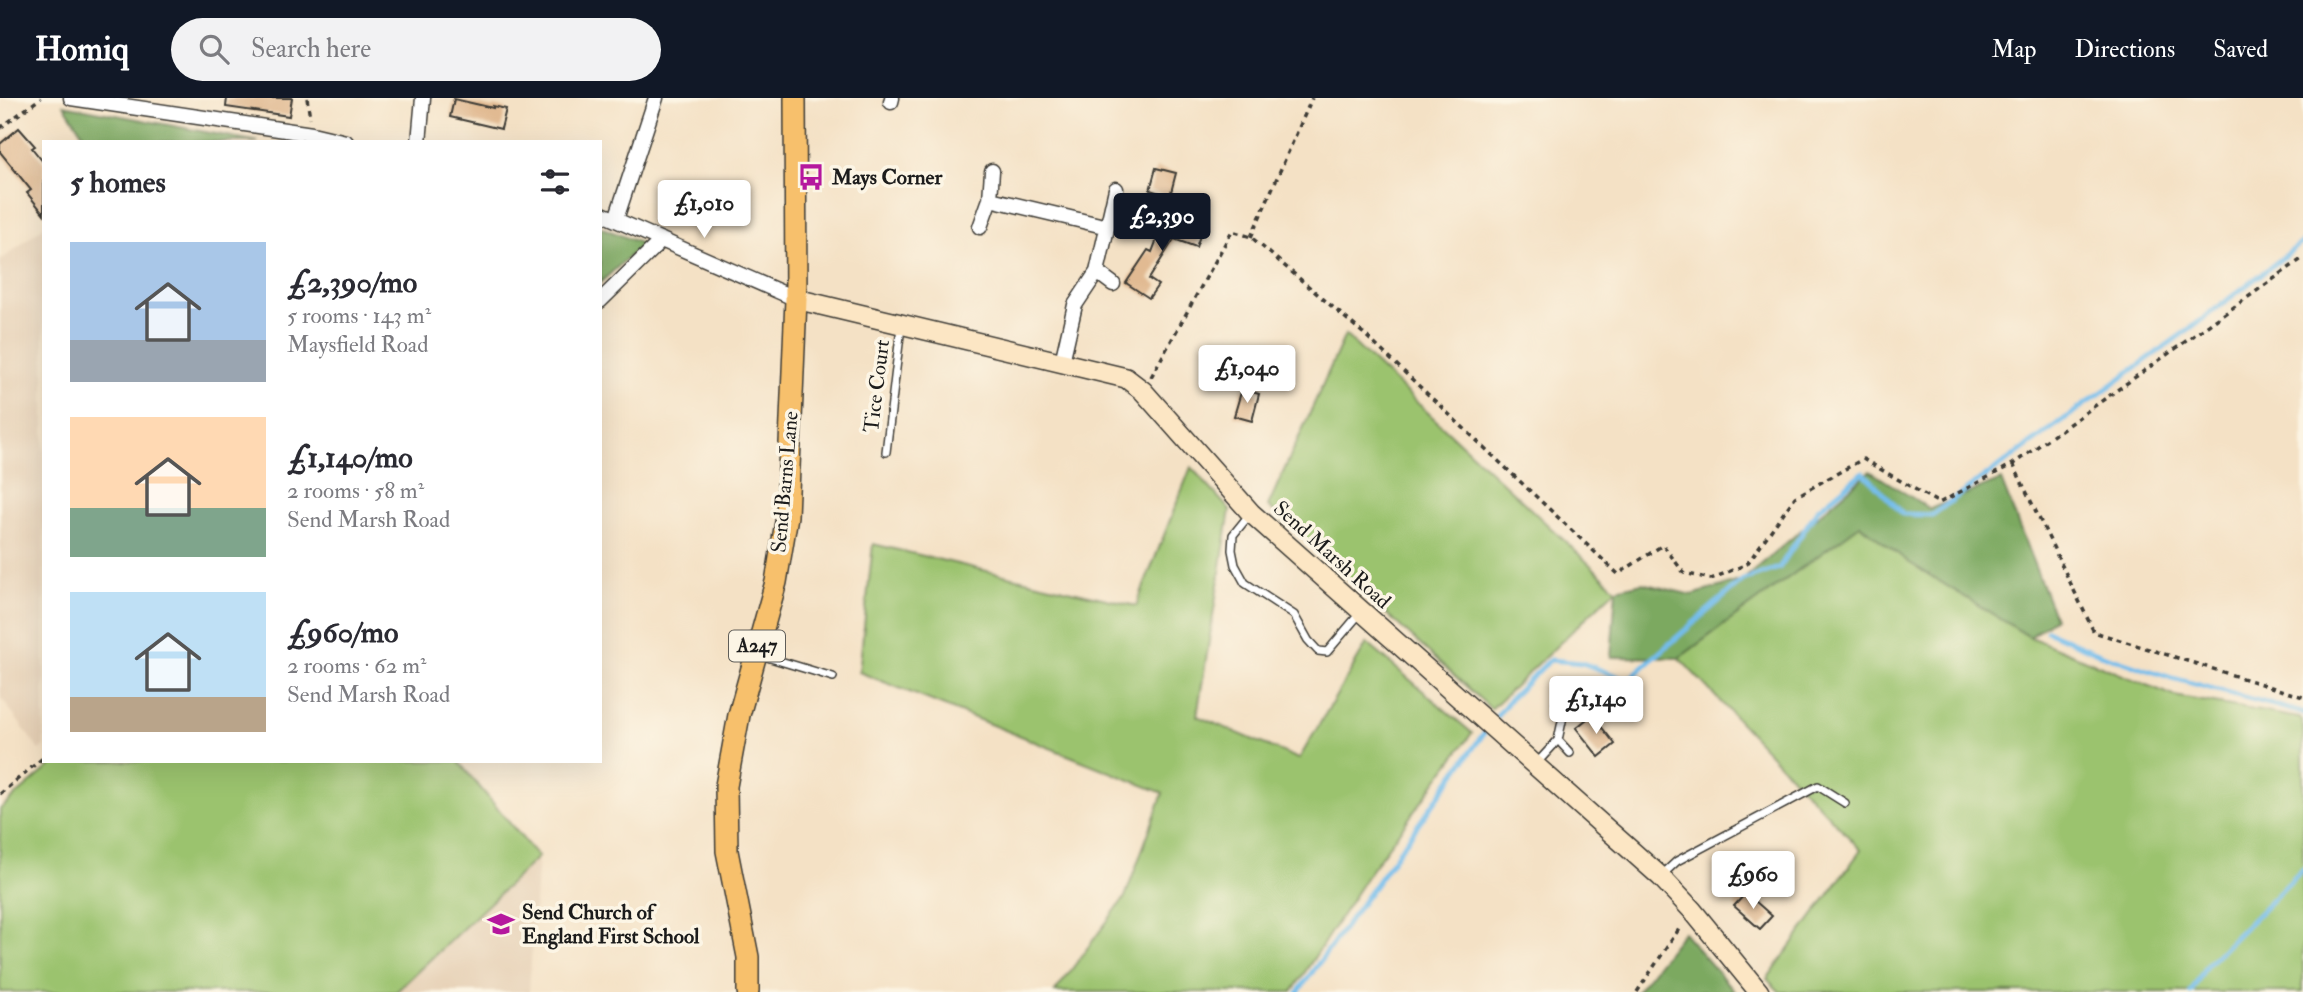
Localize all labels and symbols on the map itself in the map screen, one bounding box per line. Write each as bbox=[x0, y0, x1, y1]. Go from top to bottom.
bus stop icon: Mays Corner bbox=[796, 162, 826, 192]
place label: Mays Corner bbox=[831, 164, 943, 191]
pin: £1,010 bbox=[647, 180, 761, 240]
pin: £2,390 bbox=[1105, 194, 1219, 253]
street label: Tice Court bbox=[858, 338, 896, 434]
pin: £1,040 bbox=[1190, 345, 1304, 405]
street label: Send Barns Lane bbox=[765, 410, 805, 554]
street label: Send Marsh Road bbox=[1268, 495, 1397, 615]
road number: A247 bbox=[729, 631, 785, 662]
pin: £1,140 bbox=[1539, 676, 1653, 736]
pin: £960 bbox=[1712, 852, 1794, 911]
place label: Send Church of England First School bbox=[522, 899, 700, 950]
school or university icon: Send Church of England First School bbox=[486, 909, 516, 939]

